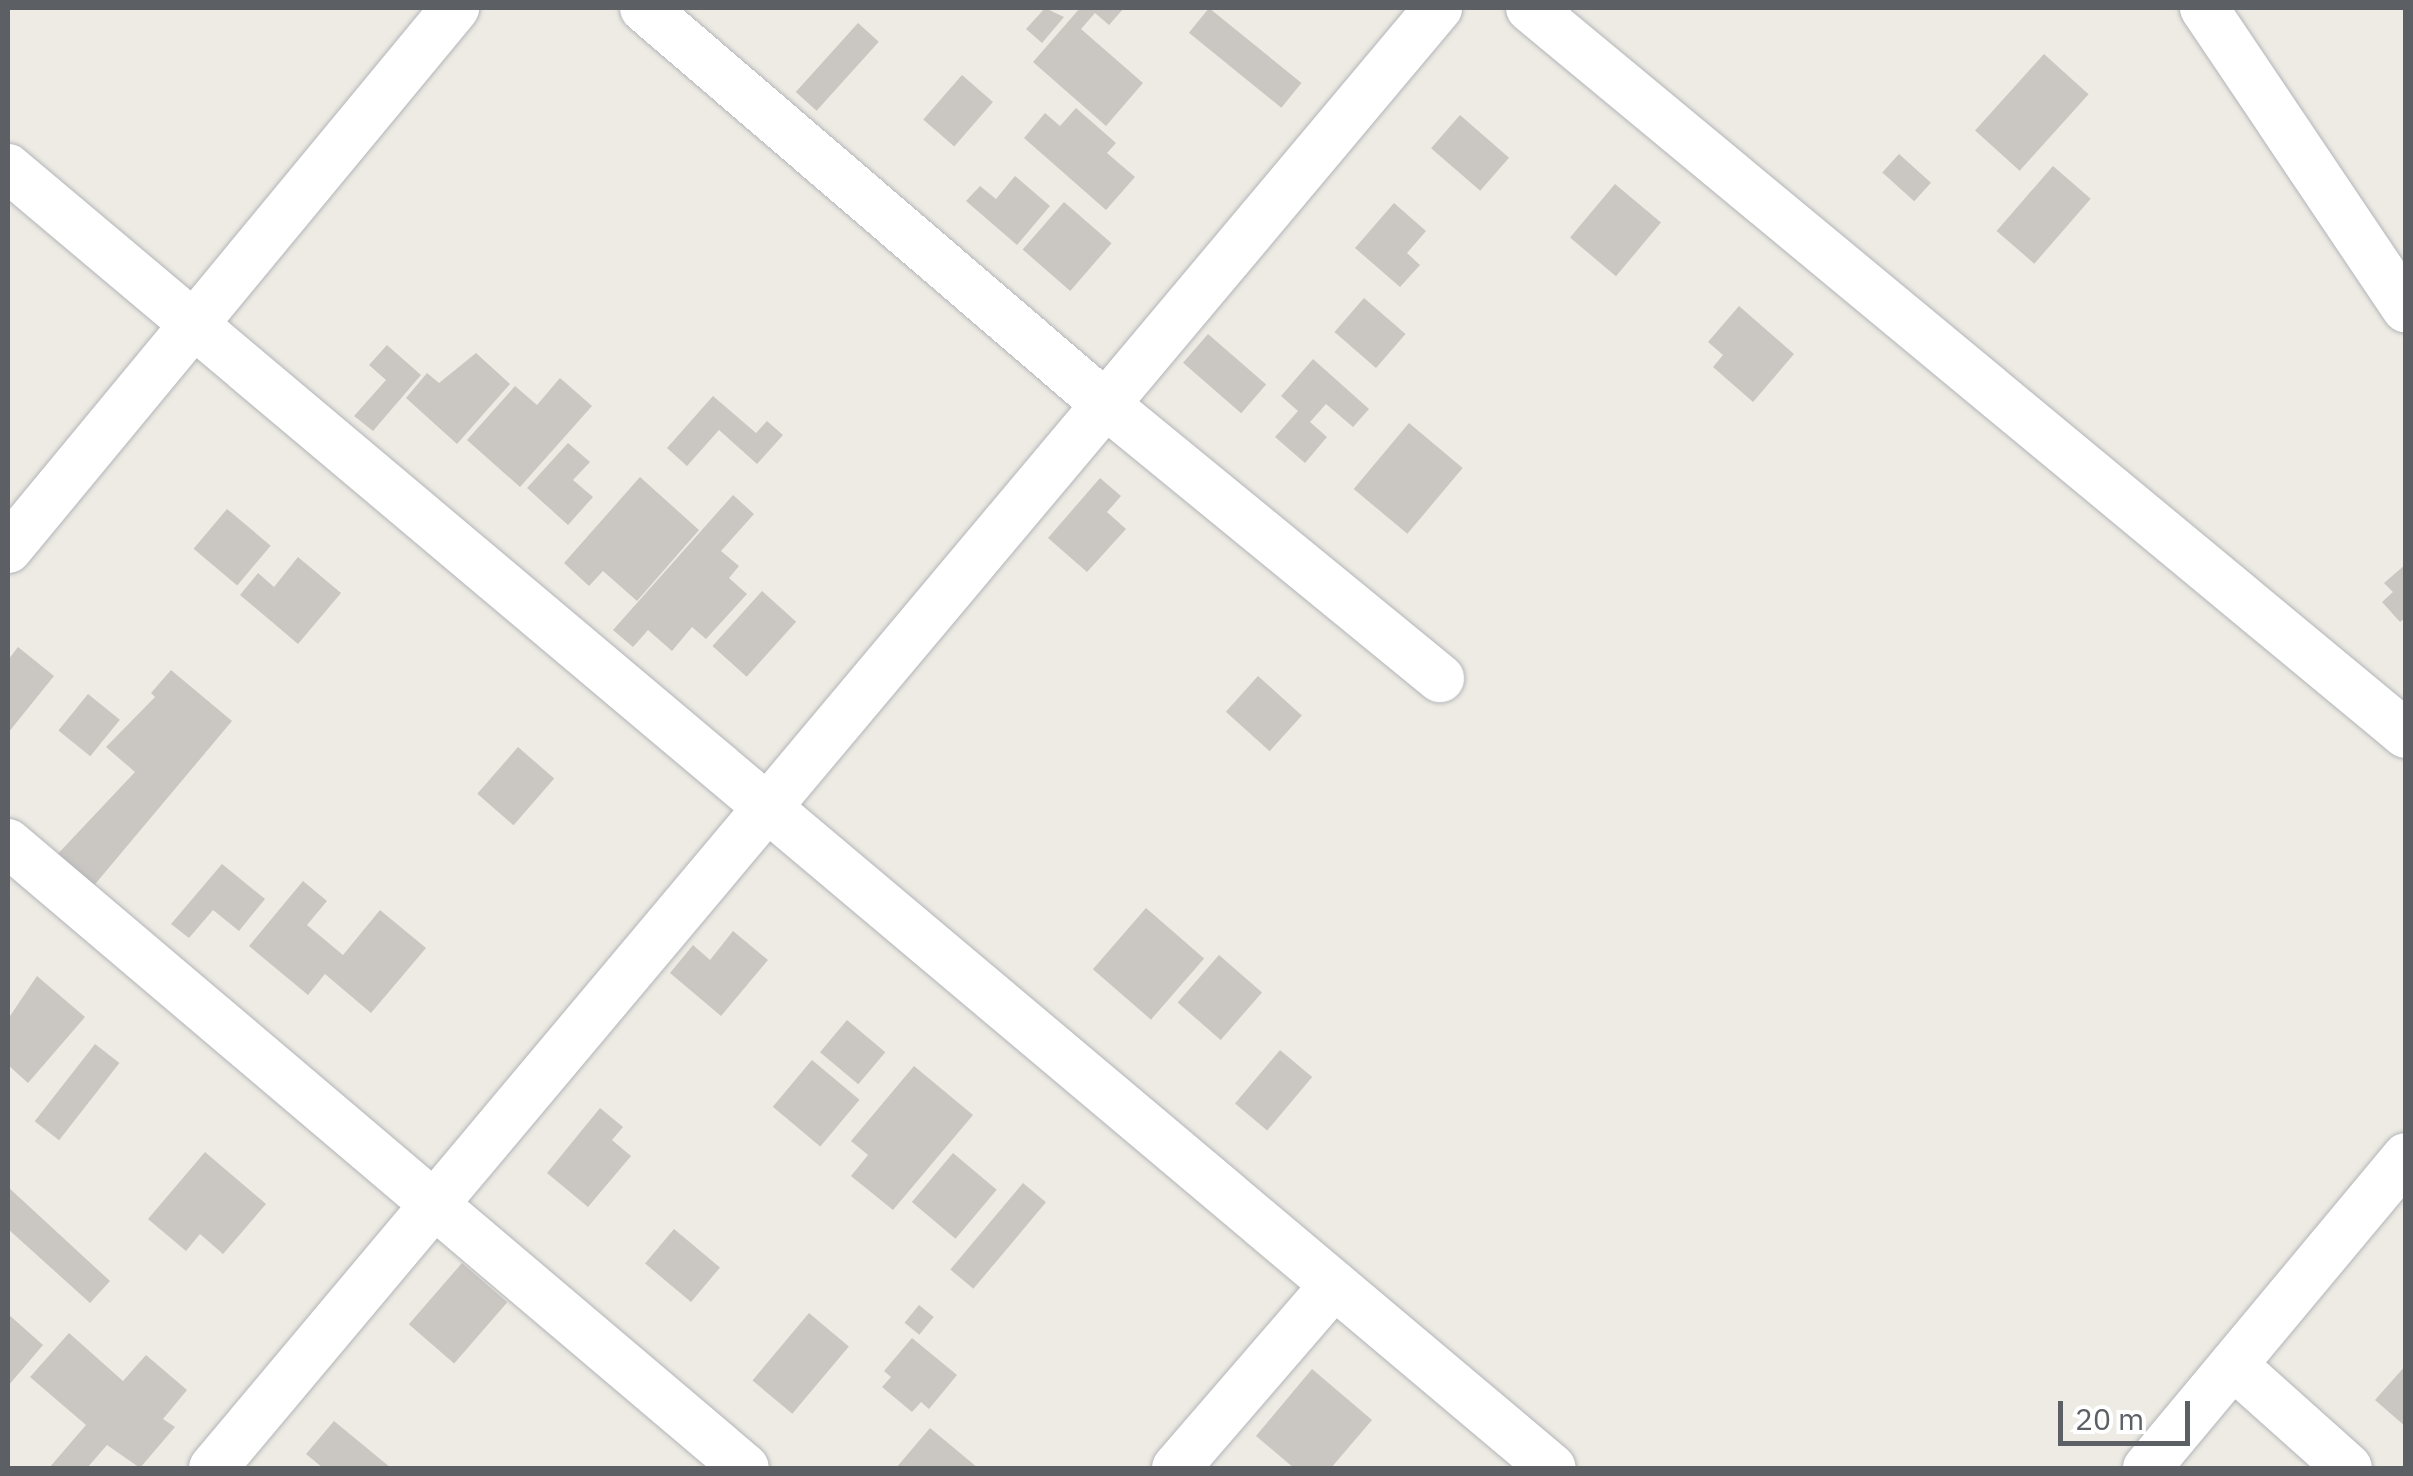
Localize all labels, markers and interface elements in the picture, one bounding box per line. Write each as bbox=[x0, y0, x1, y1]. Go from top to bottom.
scale bar bbox=[2063, 1381, 2196, 1443]
text: 20 m bbox=[2075, 1399, 2144, 1438]

